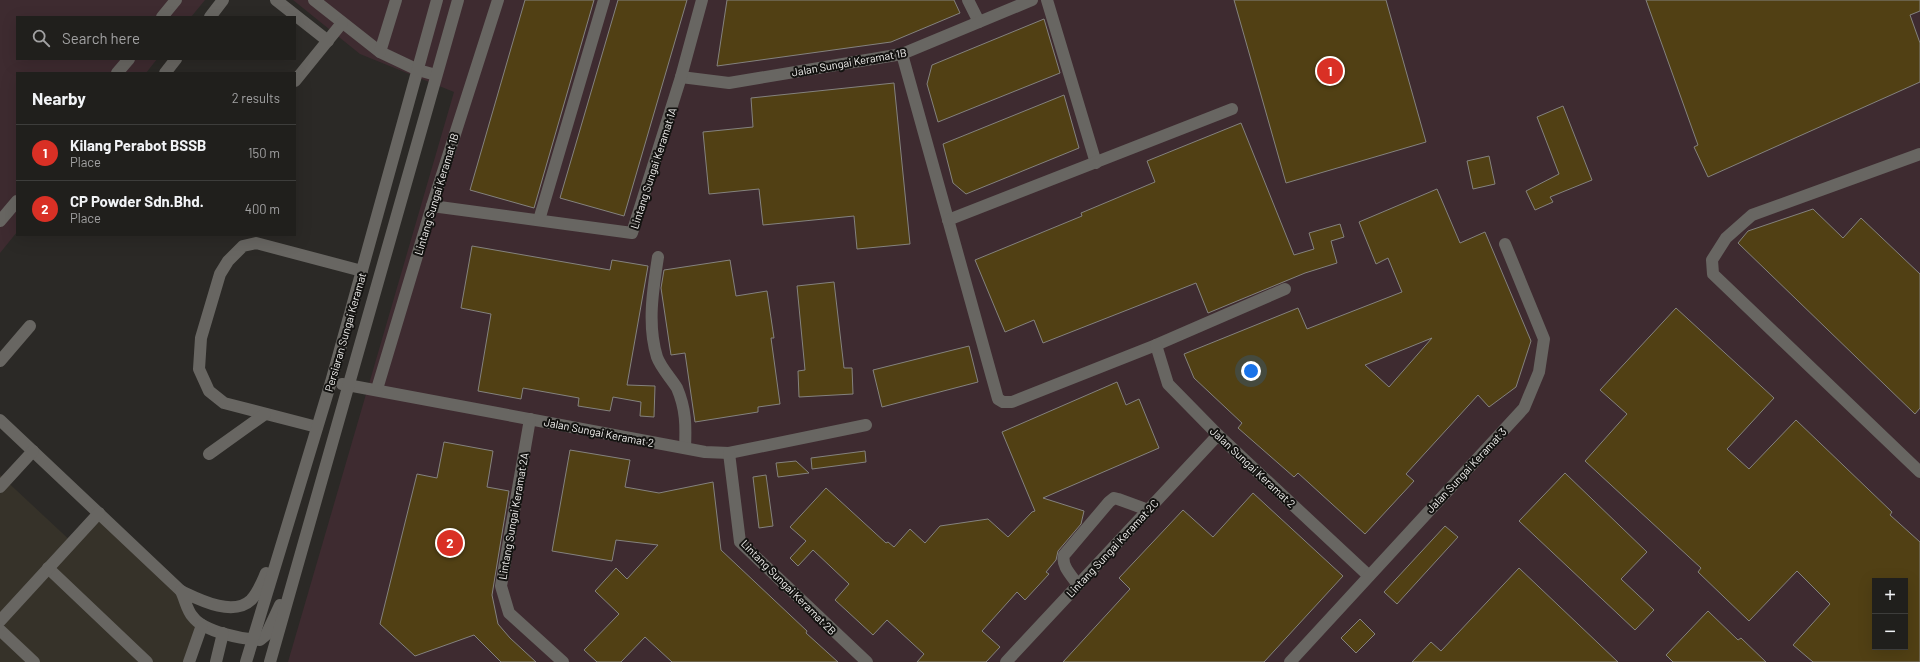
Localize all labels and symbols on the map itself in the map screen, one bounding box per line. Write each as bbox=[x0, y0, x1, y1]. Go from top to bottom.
street label: Jalan Sungai Keramat 1B bbox=[790, 45, 908, 79]
pin: 1 bbox=[1317, 56, 1343, 86]
street label: Lintang Sungai Keramat 1A bbox=[627, 105, 679, 230]
street label: Lintang Sungai Keramat 1B bbox=[411, 131, 461, 257]
street label: Persiaran Sungai Keramat bbox=[322, 271, 368, 393]
your location bbox=[1241, 361, 1261, 381]
street label: Jalan Sungai Keramat 2 bbox=[543, 415, 655, 449]
street label: Jalan Sungai Keramat 2 bbox=[1208, 424, 1298, 510]
street label: Jalan Sungai Keramat 3 bbox=[1423, 425, 1509, 515]
street label: Lintang Sungai Keramat 2A bbox=[495, 451, 531, 581]
street label: Lintang Sungai Keramat 2C bbox=[1063, 496, 1161, 600]
pin: 2 bbox=[437, 528, 463, 558]
street label: Lintang Sungai Keramat 2B bbox=[739, 537, 839, 637]

